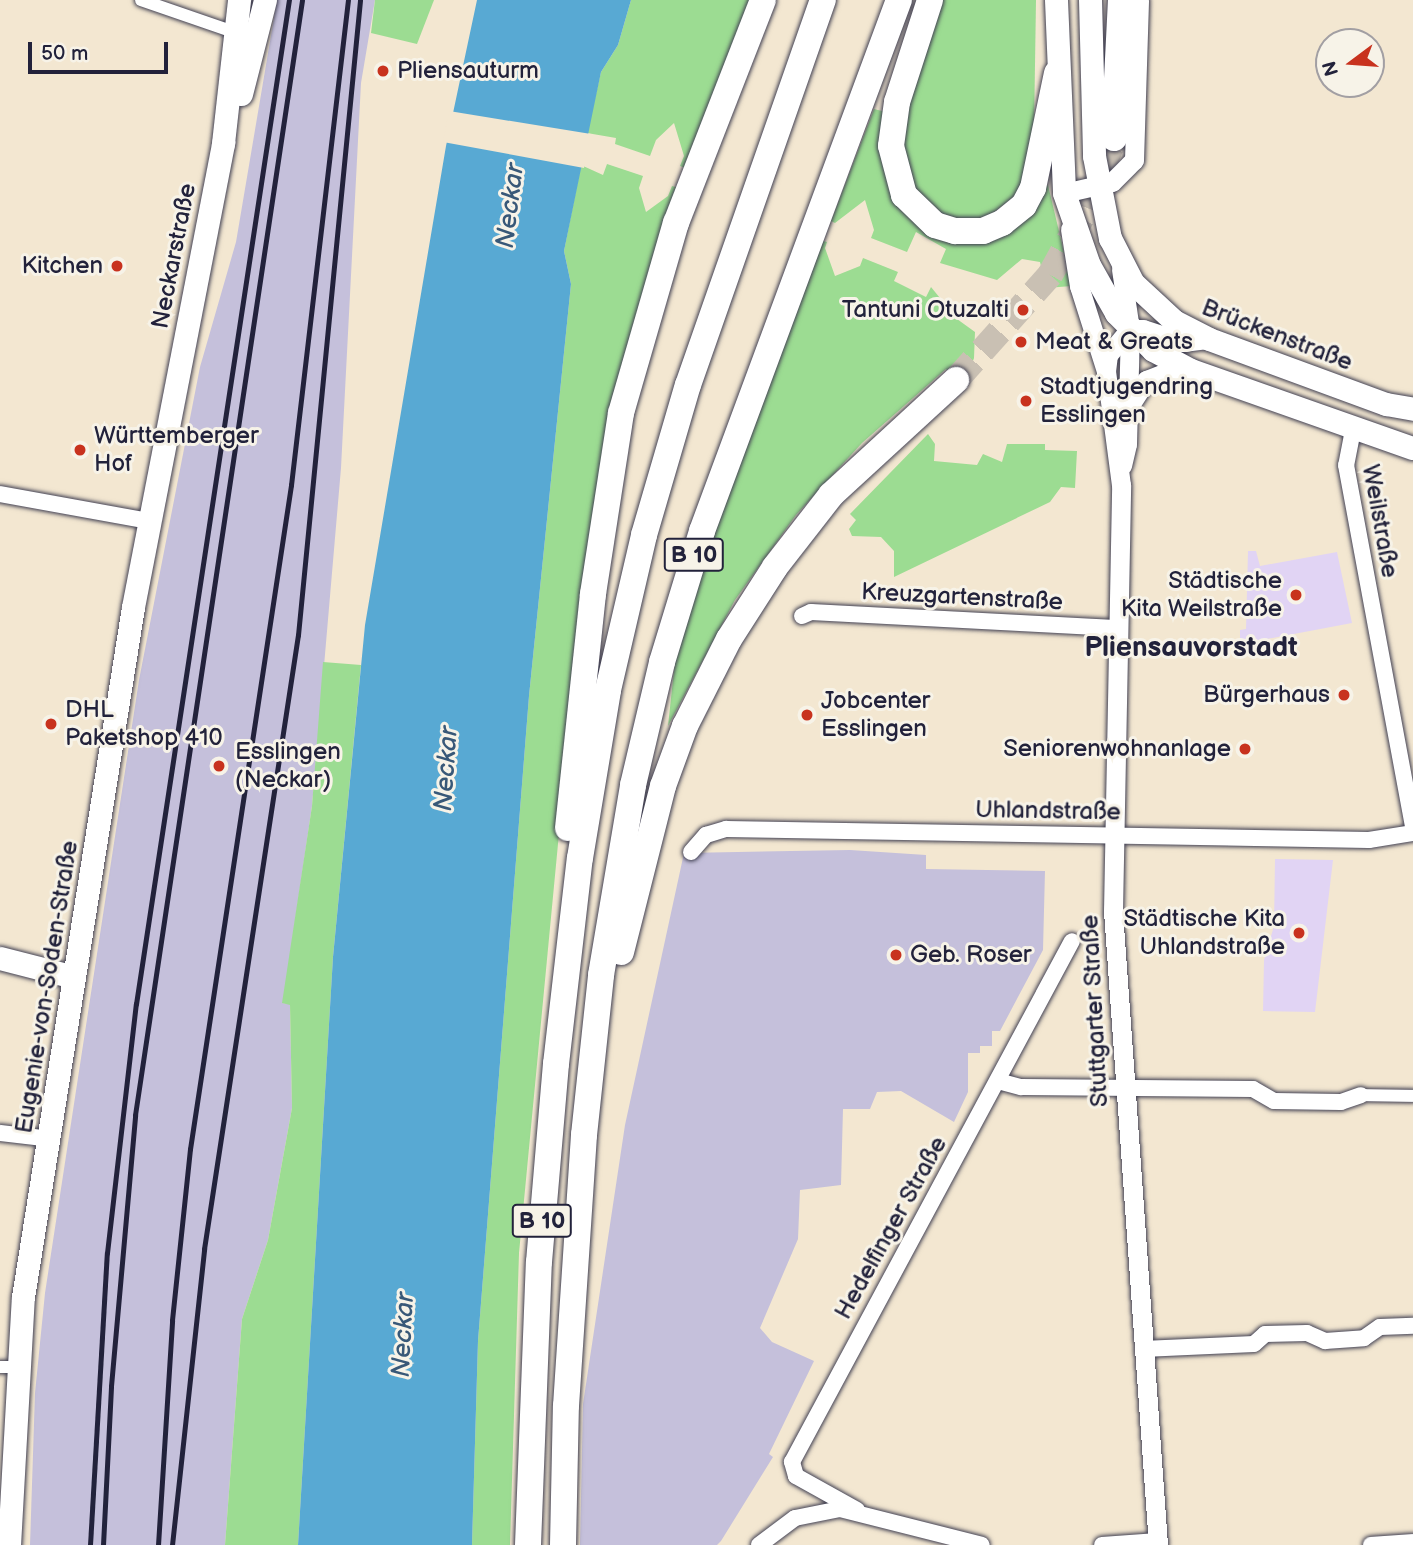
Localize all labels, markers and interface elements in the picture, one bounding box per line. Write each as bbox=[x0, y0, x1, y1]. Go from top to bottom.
scale bar bbox=[32, 28, 172, 72]
north arrow bbox=[1315, 28, 1385, 98]
text: 50 m bbox=[41, 41, 88, 66]
place label: Pliensauturm bbox=[397, 57, 539, 85]
text: N bbox=[1318, 58, 1344, 78]
marker: Pliensauturm bbox=[375, 63, 391, 79]
water label: Neckar bbox=[490, 162, 532, 250]
street label: Neckarstraße bbox=[146, 181, 202, 331]
place label: Kitchen bbox=[21, 252, 103, 280]
marker: Kitchen bbox=[109, 258, 125, 274]
street label: Brückenstraße bbox=[1198, 293, 1356, 377]
place label: Tantuni Otuzalti bbox=[842, 296, 1009, 324]
marker: Tantuni Otuzalti bbox=[1015, 302, 1031, 318]
place label: Meat & Greats bbox=[1035, 328, 1193, 356]
marker: Meat & Greats bbox=[1013, 334, 1029, 350]
place label: Stadtjugendring Esslingen bbox=[1040, 373, 1213, 429]
marker: Stadtjugendring Esslingen bbox=[1018, 393, 1034, 409]
place label: Württemberger Hof bbox=[94, 422, 259, 478]
marker: Württemberger Hof bbox=[72, 442, 88, 458]
street label: Weilstraße bbox=[1356, 462, 1404, 580]
road number: B 10 bbox=[662, 536, 726, 575]
place label: Städtische Kita Weilstraße bbox=[1120, 567, 1282, 623]
street label: Kreuzgartenstraße bbox=[860, 577, 1064, 617]
marker: Städtische Kita Weilstraße bbox=[1288, 587, 1304, 603]
district label: Pliensauvorstadt bbox=[1084, 631, 1298, 665]
place label: Bürgerhaus bbox=[1203, 681, 1330, 709]
place label: Jobcenter Esslingen bbox=[821, 687, 930, 743]
marker: Bürgerhaus bbox=[1336, 687, 1352, 703]
place label: DHL Paketshop 410 bbox=[65, 696, 223, 752]
marker: Jobcenter Esslingen bbox=[799, 707, 815, 723]
marker: DHL Paketshop 410 bbox=[43, 716, 59, 732]
water label: Neckar bbox=[428, 726, 466, 812]
place label: Seniorenwohnanlage bbox=[1003, 735, 1231, 763]
place label: Esslingen (Neckar) bbox=[235, 738, 341, 794]
marker: Seniorenwohnanlage bbox=[1237, 741, 1253, 757]
marker: Esslingen (Neckar) bbox=[209, 756, 229, 776]
street label: Uhlandstraße bbox=[975, 795, 1121, 827]
street label: Eugenie-von-Soden-Straße bbox=[10, 839, 84, 1135]
place label: Städtische Kita Uhlandstraße bbox=[1124, 905, 1285, 961]
street label: Stuttgarter Straße bbox=[1076, 914, 1114, 1108]
marker: Städtische Kita Uhlandstraße bbox=[1291, 925, 1307, 941]
place label: Geb. Roser bbox=[910, 941, 1032, 969]
marker: Geb. Roser bbox=[888, 947, 904, 963]
street label: Hedelfinger Straße bbox=[829, 1131, 953, 1325]
road number: B 10 bbox=[510, 1202, 574, 1240]
water label: Neckar bbox=[386, 1292, 422, 1378]

